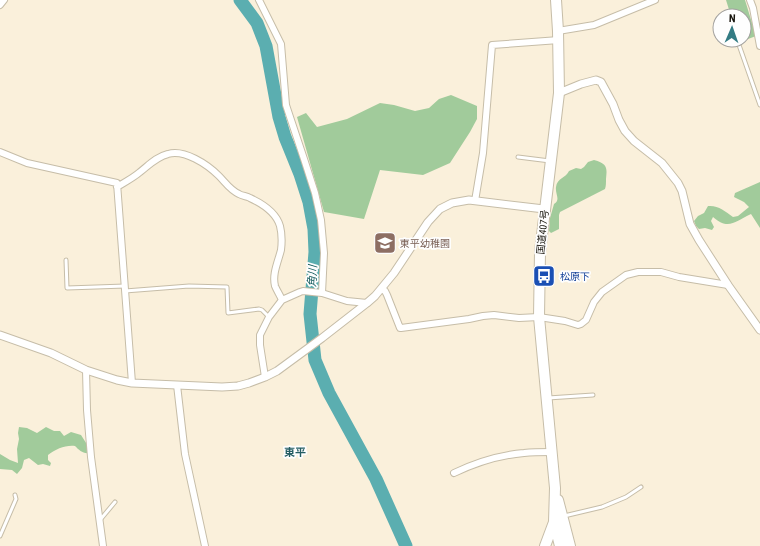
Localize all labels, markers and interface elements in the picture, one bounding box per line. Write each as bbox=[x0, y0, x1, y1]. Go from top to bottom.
north arrow bbox=[712, 8, 752, 48]
text: N bbox=[729, 12, 736, 25]
street label: 国道407号 bbox=[535, 209, 550, 255]
school or university icon: 東平幼稚園 bbox=[372, 230, 398, 256]
place label: 東平幼稚園 bbox=[400, 238, 450, 249]
bus stop icon: 松原下 bbox=[531, 263, 557, 289]
water label: 角川 bbox=[305, 264, 320, 287]
place label: 松原下 bbox=[560, 271, 590, 282]
district label: 東平 bbox=[284, 446, 306, 459]

